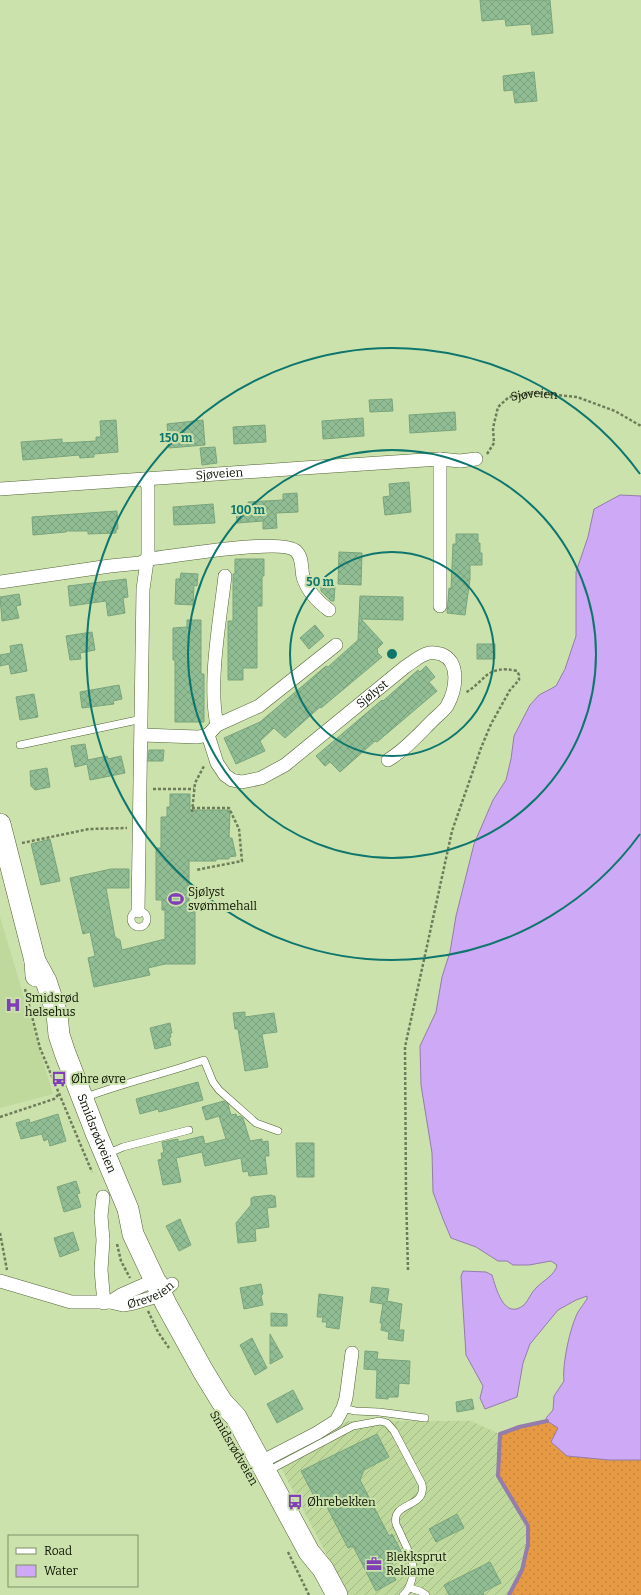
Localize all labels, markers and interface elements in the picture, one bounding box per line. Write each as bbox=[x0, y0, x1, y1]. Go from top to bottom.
street label: Sjøveien bbox=[510, 386, 559, 404]
text: 150 m bbox=[160, 431, 193, 445]
street label: Sjøveien bbox=[195, 465, 244, 482]
text: 100 m bbox=[231, 503, 266, 517]
text: 50 m bbox=[306, 575, 334, 589]
centre of rings bbox=[385, 647, 399, 661]
street label: Sjølyst bbox=[353, 676, 391, 711]
place label: Sjølyst svømmehall bbox=[188, 885, 258, 913]
sports icon: Sjølyst svømmehall bbox=[167, 890, 185, 908]
place label: Smidsrød helsehus bbox=[25, 991, 79, 1019]
hospital icon: Smidsrød helsehus bbox=[4, 996, 22, 1014]
bus stop icon: Øhre øvre bbox=[50, 1070, 68, 1088]
place label: Øhre øvre bbox=[71, 1072, 126, 1086]
street label: Smidsrødveien bbox=[74, 1092, 119, 1175]
street label: Øreveien bbox=[126, 1278, 177, 1311]
street label: Smidsrødveien bbox=[207, 1408, 261, 1488]
bus stop icon: Øhrebekken bbox=[286, 1493, 304, 1511]
place label: Øhrebekken bbox=[307, 1495, 376, 1509]
legend bbox=[8, 1535, 138, 1587]
text: Road bbox=[44, 1544, 72, 1558]
place label: Blekksprut Reklame bbox=[386, 1550, 447, 1578]
office icon: Blekksprut Reklame bbox=[365, 1555, 383, 1573]
text: Water bbox=[44, 1564, 79, 1578]

